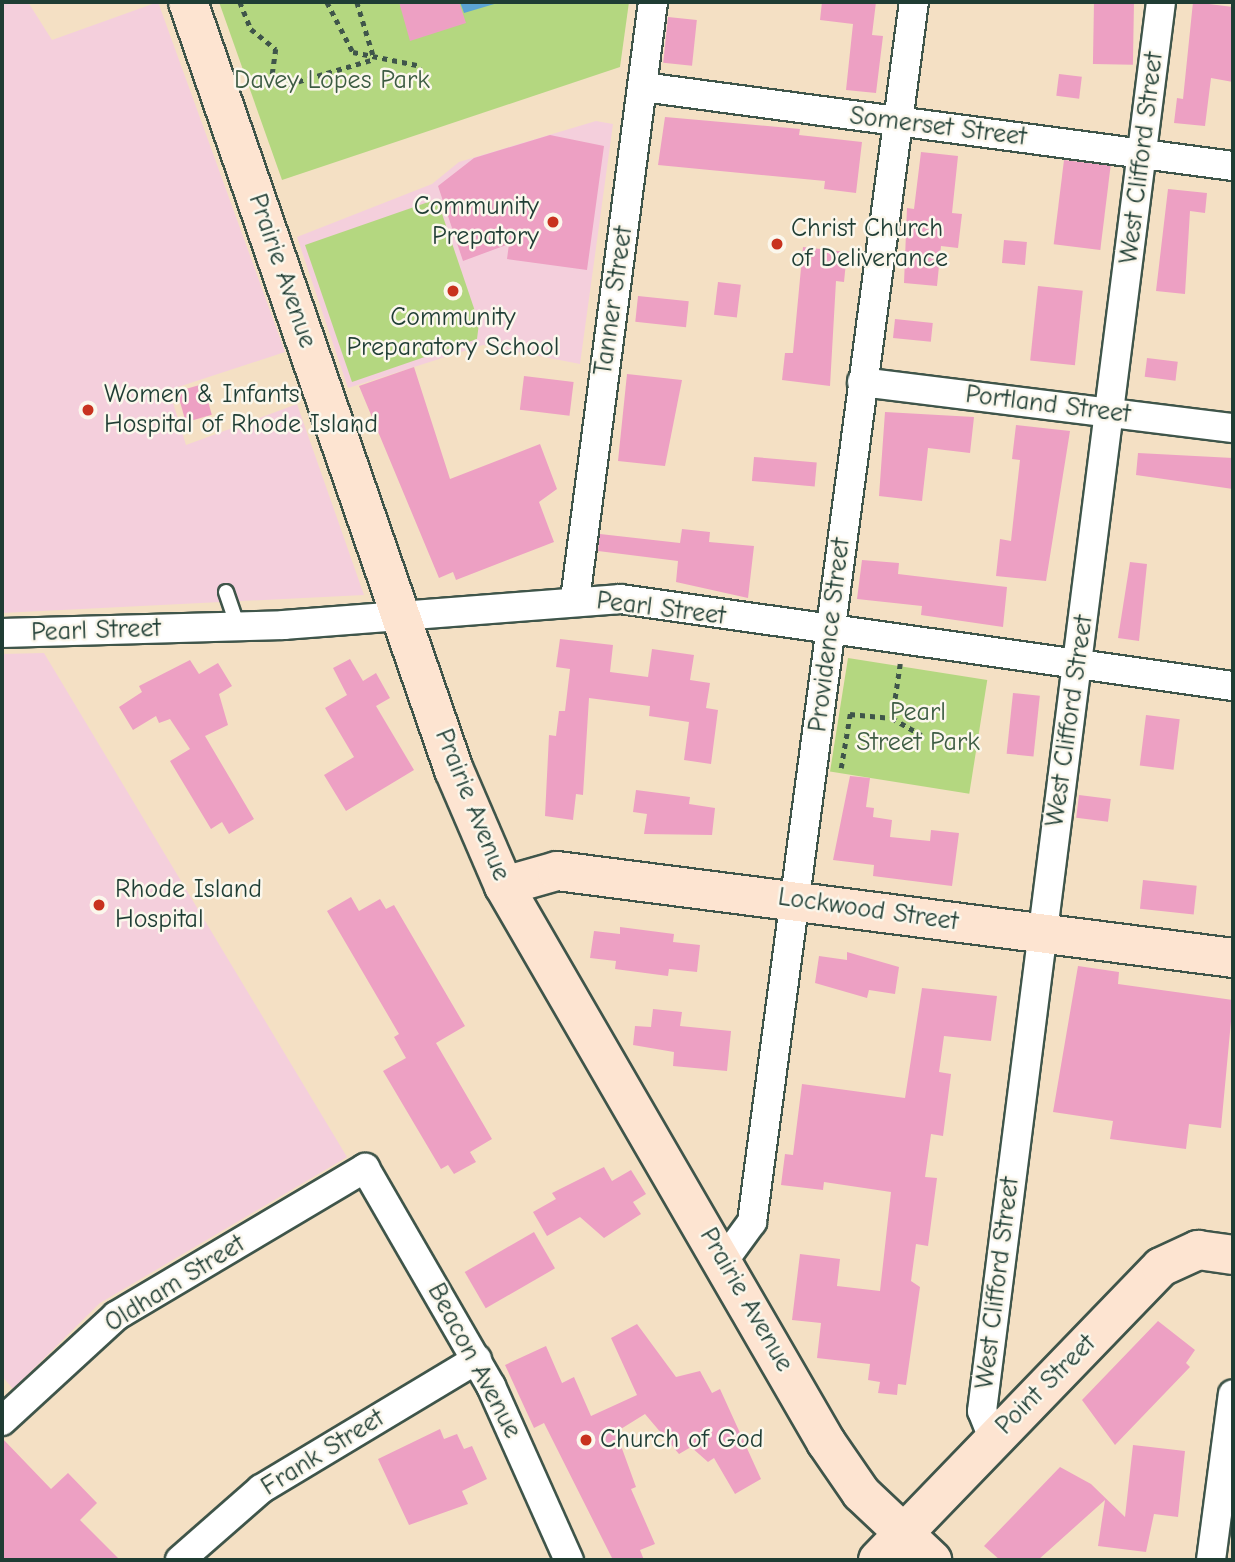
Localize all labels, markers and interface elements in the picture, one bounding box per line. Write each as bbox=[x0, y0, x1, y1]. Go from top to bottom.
street label: West Clifford Street bbox=[1114, 50, 1170, 266]
park label: Davey Lopes Park bbox=[234, 65, 430, 97]
street label: Somerset Street bbox=[848, 101, 1028, 153]
street label: Prairie Avenue bbox=[241, 190, 323, 352]
place label: Community Prepatory bbox=[414, 191, 539, 252]
place label: Christ Church of Deliverance bbox=[791, 213, 948, 274]
marker: Community Prepatory bbox=[545, 214, 561, 230]
street label: Tanner Street bbox=[588, 224, 640, 378]
marker: Christ Church of Deliverance bbox=[769, 236, 785, 252]
marker: Community Preparatory School bbox=[445, 283, 461, 299]
place label: Community Preparatory School bbox=[347, 302, 559, 364]
place label: Women & Infants Hospital of Rhode Island bbox=[104, 379, 378, 440]
street label: Portland Street bbox=[964, 379, 1132, 431]
marker: Women & Infants Hospital of Rhode Island bbox=[78, 400, 98, 420]
street label: Providence Street bbox=[803, 536, 857, 734]
street label: Pearl Street bbox=[595, 586, 727, 632]
street label: Pearl Street bbox=[31, 613, 161, 649]
street label: West Clifford Street bbox=[1040, 613, 1100, 829]
park label: Pearl Street Park bbox=[856, 697, 980, 758]
street label: Prairie Avenue bbox=[427, 725, 517, 885]
place label: Rhode Island Hospital bbox=[115, 874, 262, 936]
street label: Lockwood Street bbox=[776, 882, 960, 938]
marker: Rhode Island Hospital bbox=[89, 895, 109, 915]
street label: West Clifford Street bbox=[970, 1175, 1026, 1391]
street label: Prairie Avenue bbox=[692, 1223, 800, 1377]
street label: Oldham Street bbox=[99, 1229, 251, 1339]
street label: Beacon Avenue bbox=[420, 1278, 528, 1444]
street label: Point Street bbox=[989, 1328, 1103, 1442]
street label: Frank Street bbox=[256, 1403, 390, 1503]
place label: Church of God bbox=[600, 1424, 764, 1456]
marker: Church of God bbox=[578, 1432, 594, 1448]

